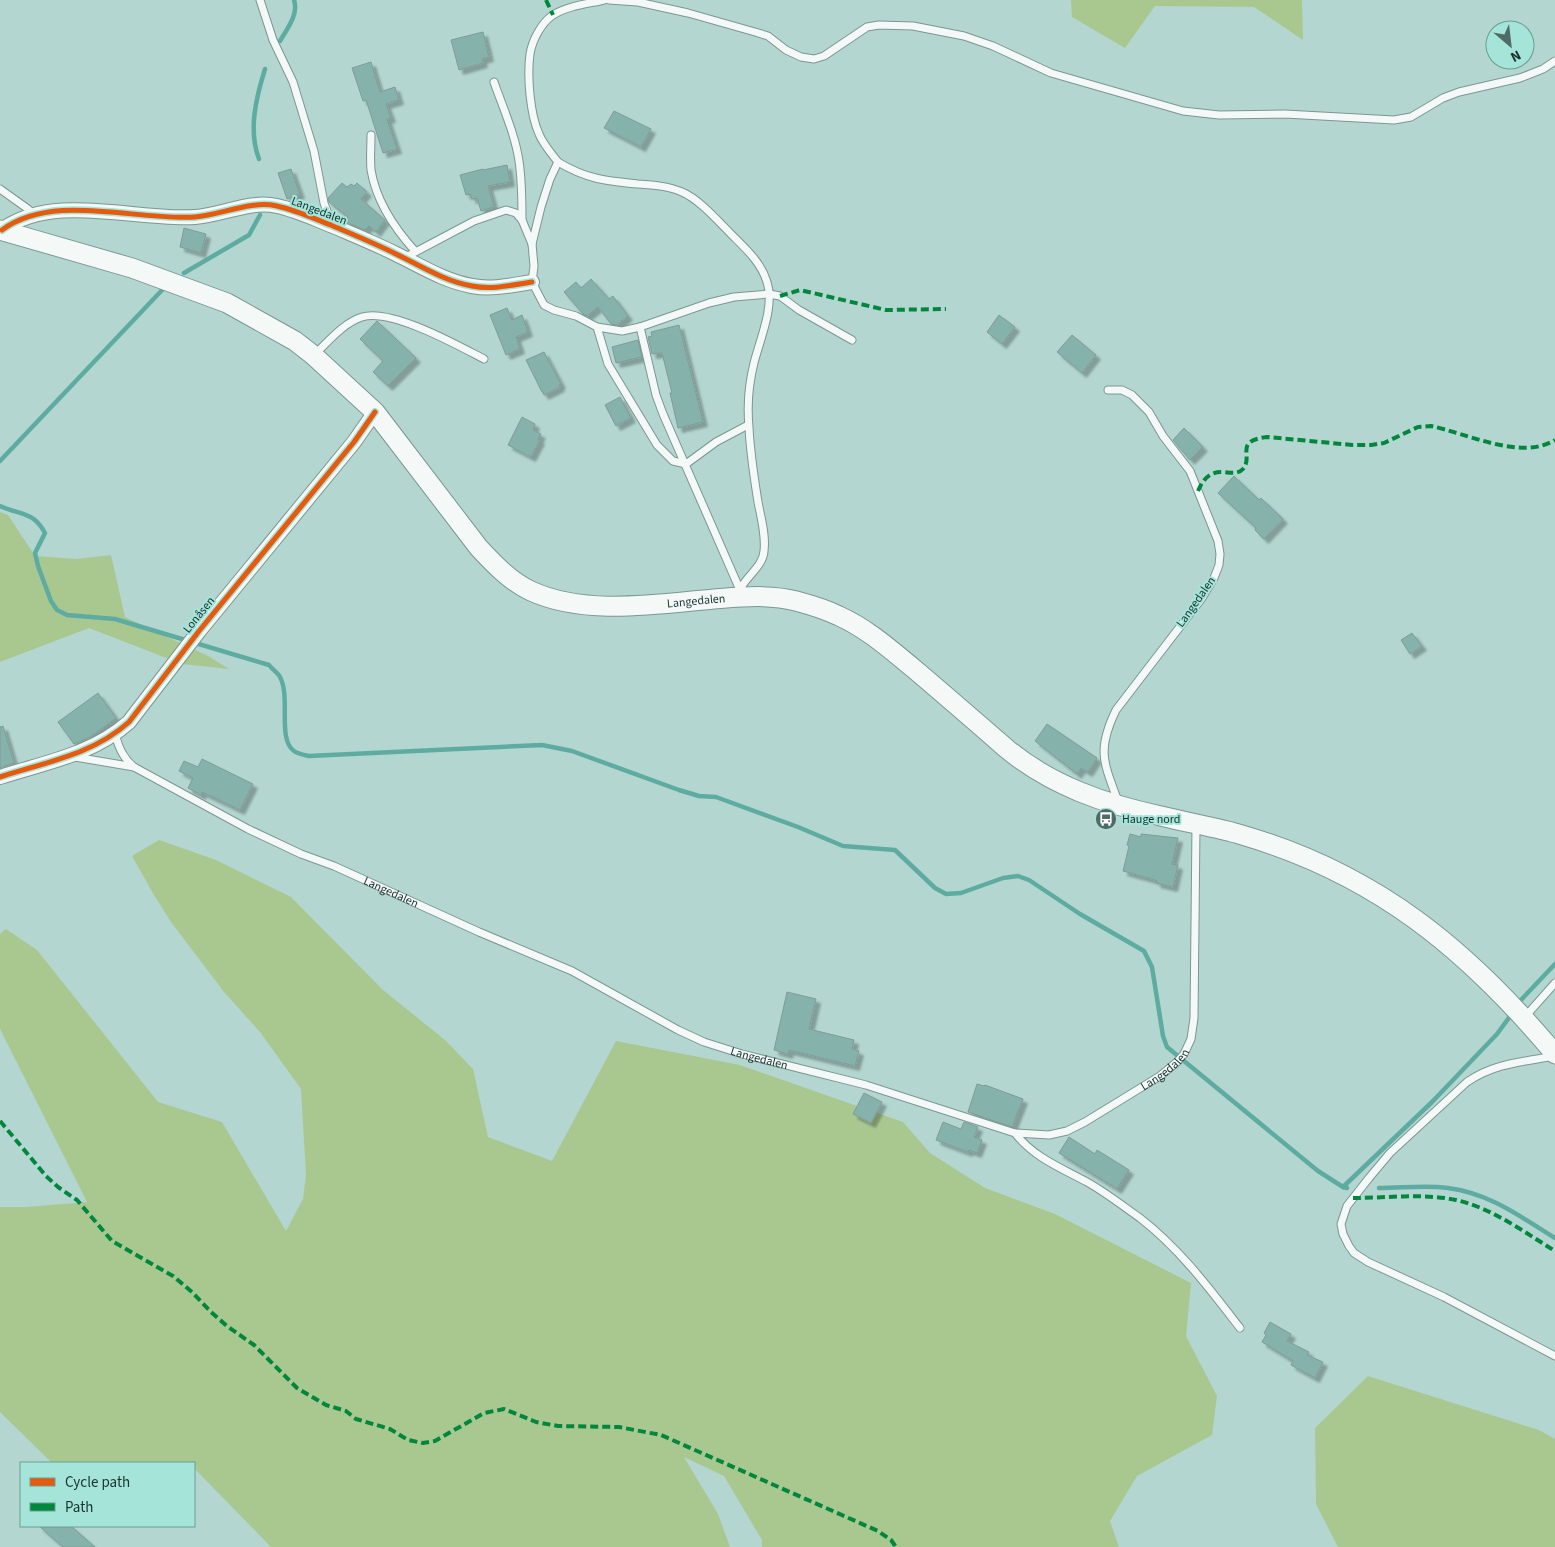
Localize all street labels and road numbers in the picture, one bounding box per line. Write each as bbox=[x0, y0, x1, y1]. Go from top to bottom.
street label: Langedalen bbox=[289, 193, 349, 229]
street label: Langedalen bbox=[1172, 573, 1220, 631]
street label: Langedalen bbox=[666, 590, 726, 612]
street label: Lonåsen bbox=[179, 593, 219, 637]
street label: Langedalen bbox=[361, 872, 421, 912]
street label: Langedalen bbox=[728, 1042, 790, 1074]
street label: Langedalen bbox=[1137, 1046, 1194, 1094]

